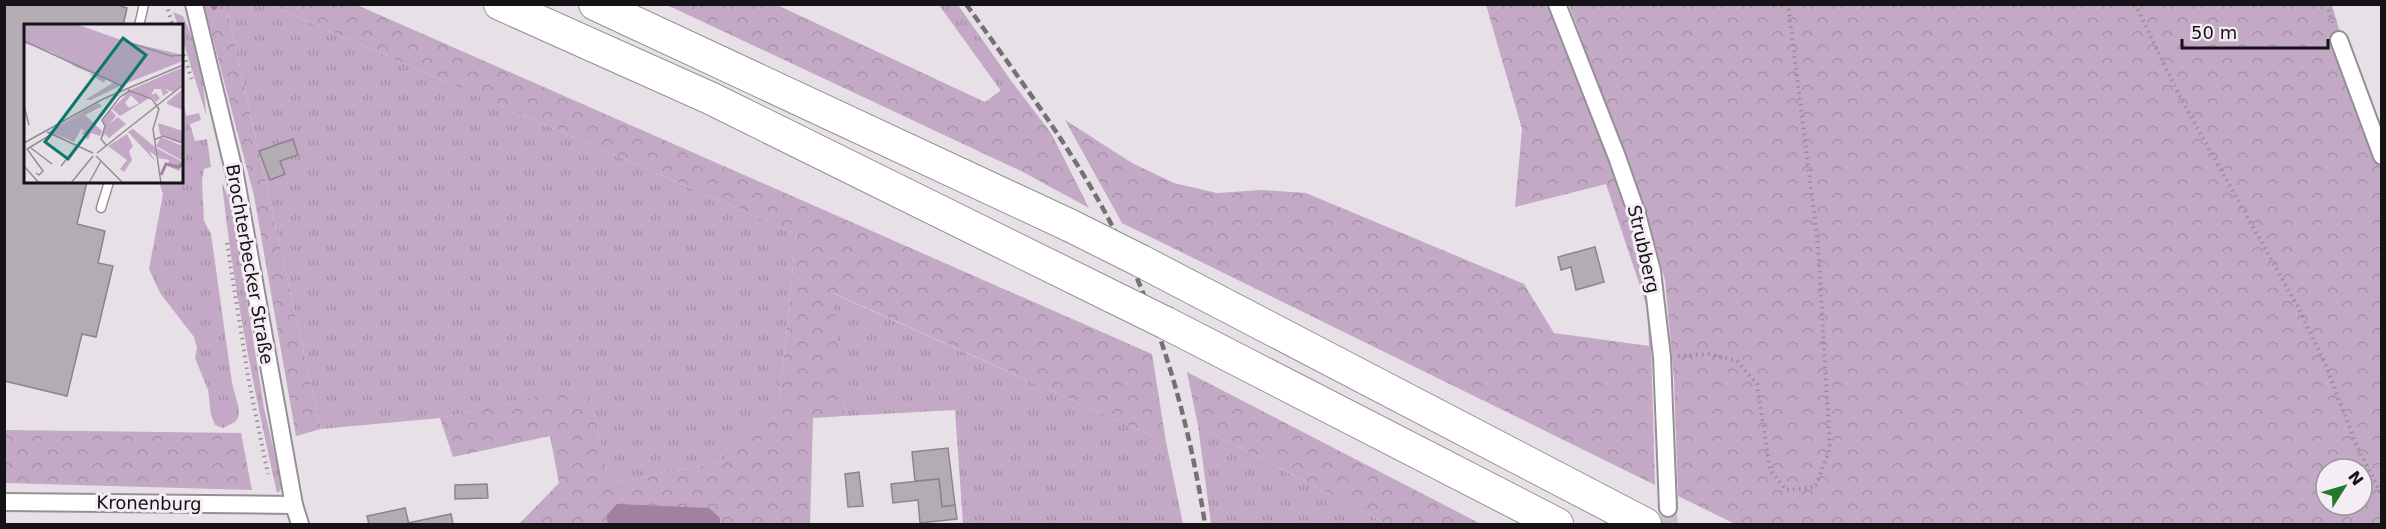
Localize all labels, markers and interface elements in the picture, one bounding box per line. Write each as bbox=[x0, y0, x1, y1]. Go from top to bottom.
scale bar bbox=[2182, 12, 2328, 50]
text: 50 m bbox=[2191, 22, 2237, 43]
inset map bbox=[24, 24, 183, 183]
street label: Brochterbecker Straße bbox=[222, 162, 278, 366]
street label: Strubberg bbox=[1624, 203, 1664, 295]
north arrow bbox=[2314, 457, 2374, 517]
text: N bbox=[2344, 467, 2367, 489]
street label: Kronenburg bbox=[96, 492, 202, 514]

